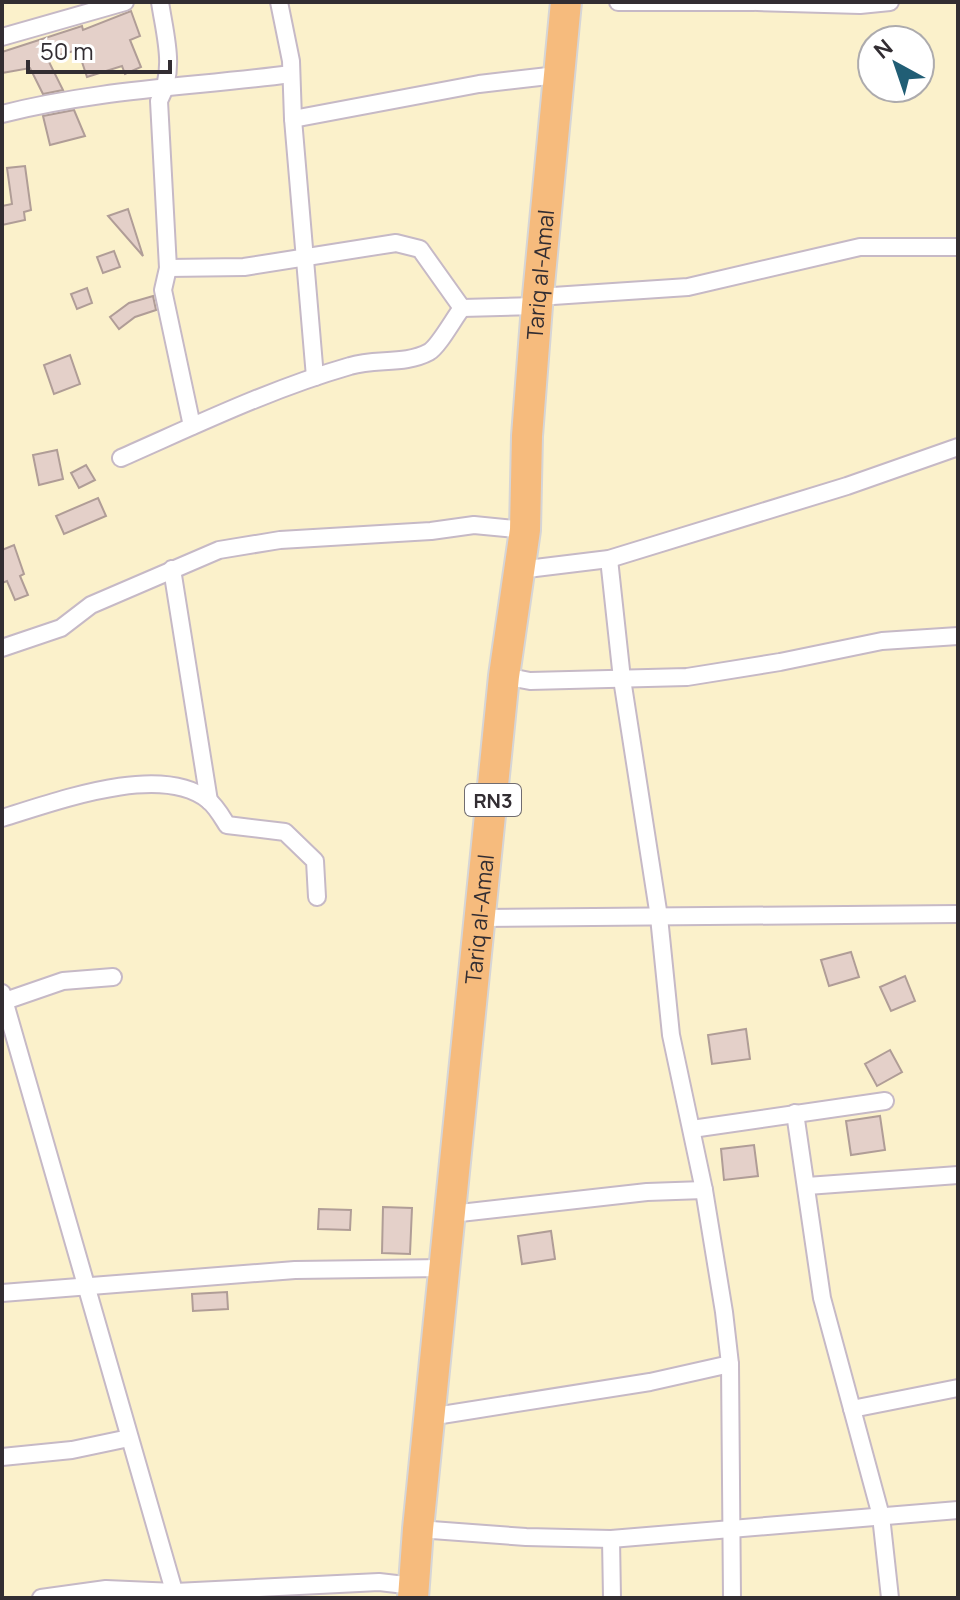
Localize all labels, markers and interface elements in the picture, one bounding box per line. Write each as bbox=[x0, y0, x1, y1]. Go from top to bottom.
scale bar bbox=[28, 24, 170, 74]
north arrow bbox=[856, 24, 936, 104]
text: N bbox=[867, 32, 899, 65]
text: 50 m bbox=[40, 34, 94, 67]
street label: Tariq al-Amal bbox=[519, 208, 561, 341]
road number: RN3 bbox=[465, 784, 521, 816]
street label: Tariq al-Amal bbox=[458, 853, 501, 986]

